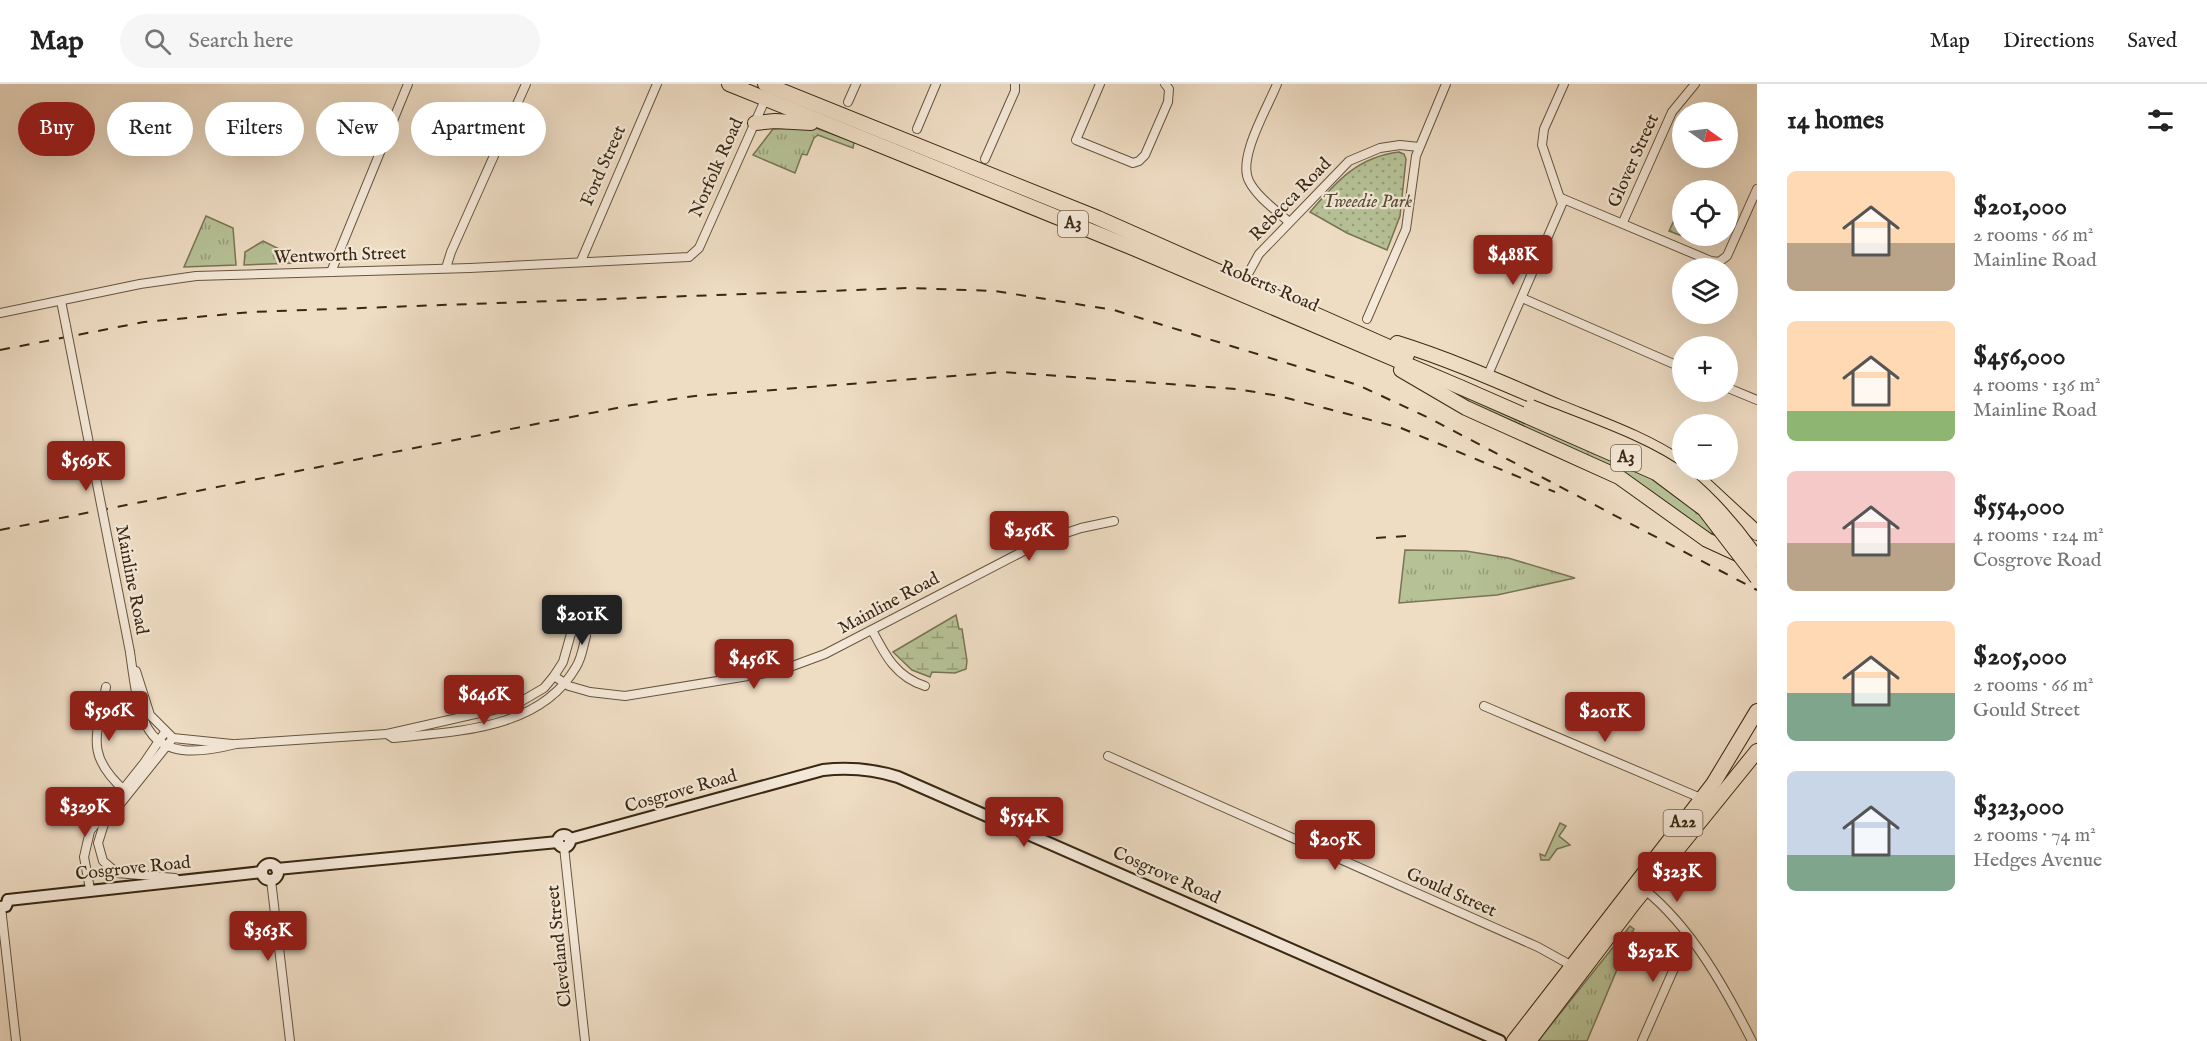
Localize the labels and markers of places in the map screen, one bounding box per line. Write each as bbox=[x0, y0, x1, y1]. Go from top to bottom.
pin: $488K bbox=[1471, 235, 1555, 286]
pin: $569K bbox=[44, 441, 128, 492]
pin: $256K bbox=[987, 511, 1071, 562]
pin: $201K bbox=[540, 595, 624, 646]
pin: $456K bbox=[712, 639, 796, 690]
pin: $646K bbox=[442, 675, 526, 726]
pin: $596K bbox=[67, 691, 151, 742]
pin: $201K bbox=[1563, 692, 1647, 743]
pin: $329K bbox=[43, 787, 127, 838]
pin: $554K bbox=[982, 797, 1066, 848]
pin: $205K bbox=[1293, 820, 1377, 871]
pin: $323K bbox=[1635, 852, 1719, 903]
pin: $363K bbox=[226, 911, 310, 962]
pin: $252K bbox=[1611, 932, 1695, 983]

